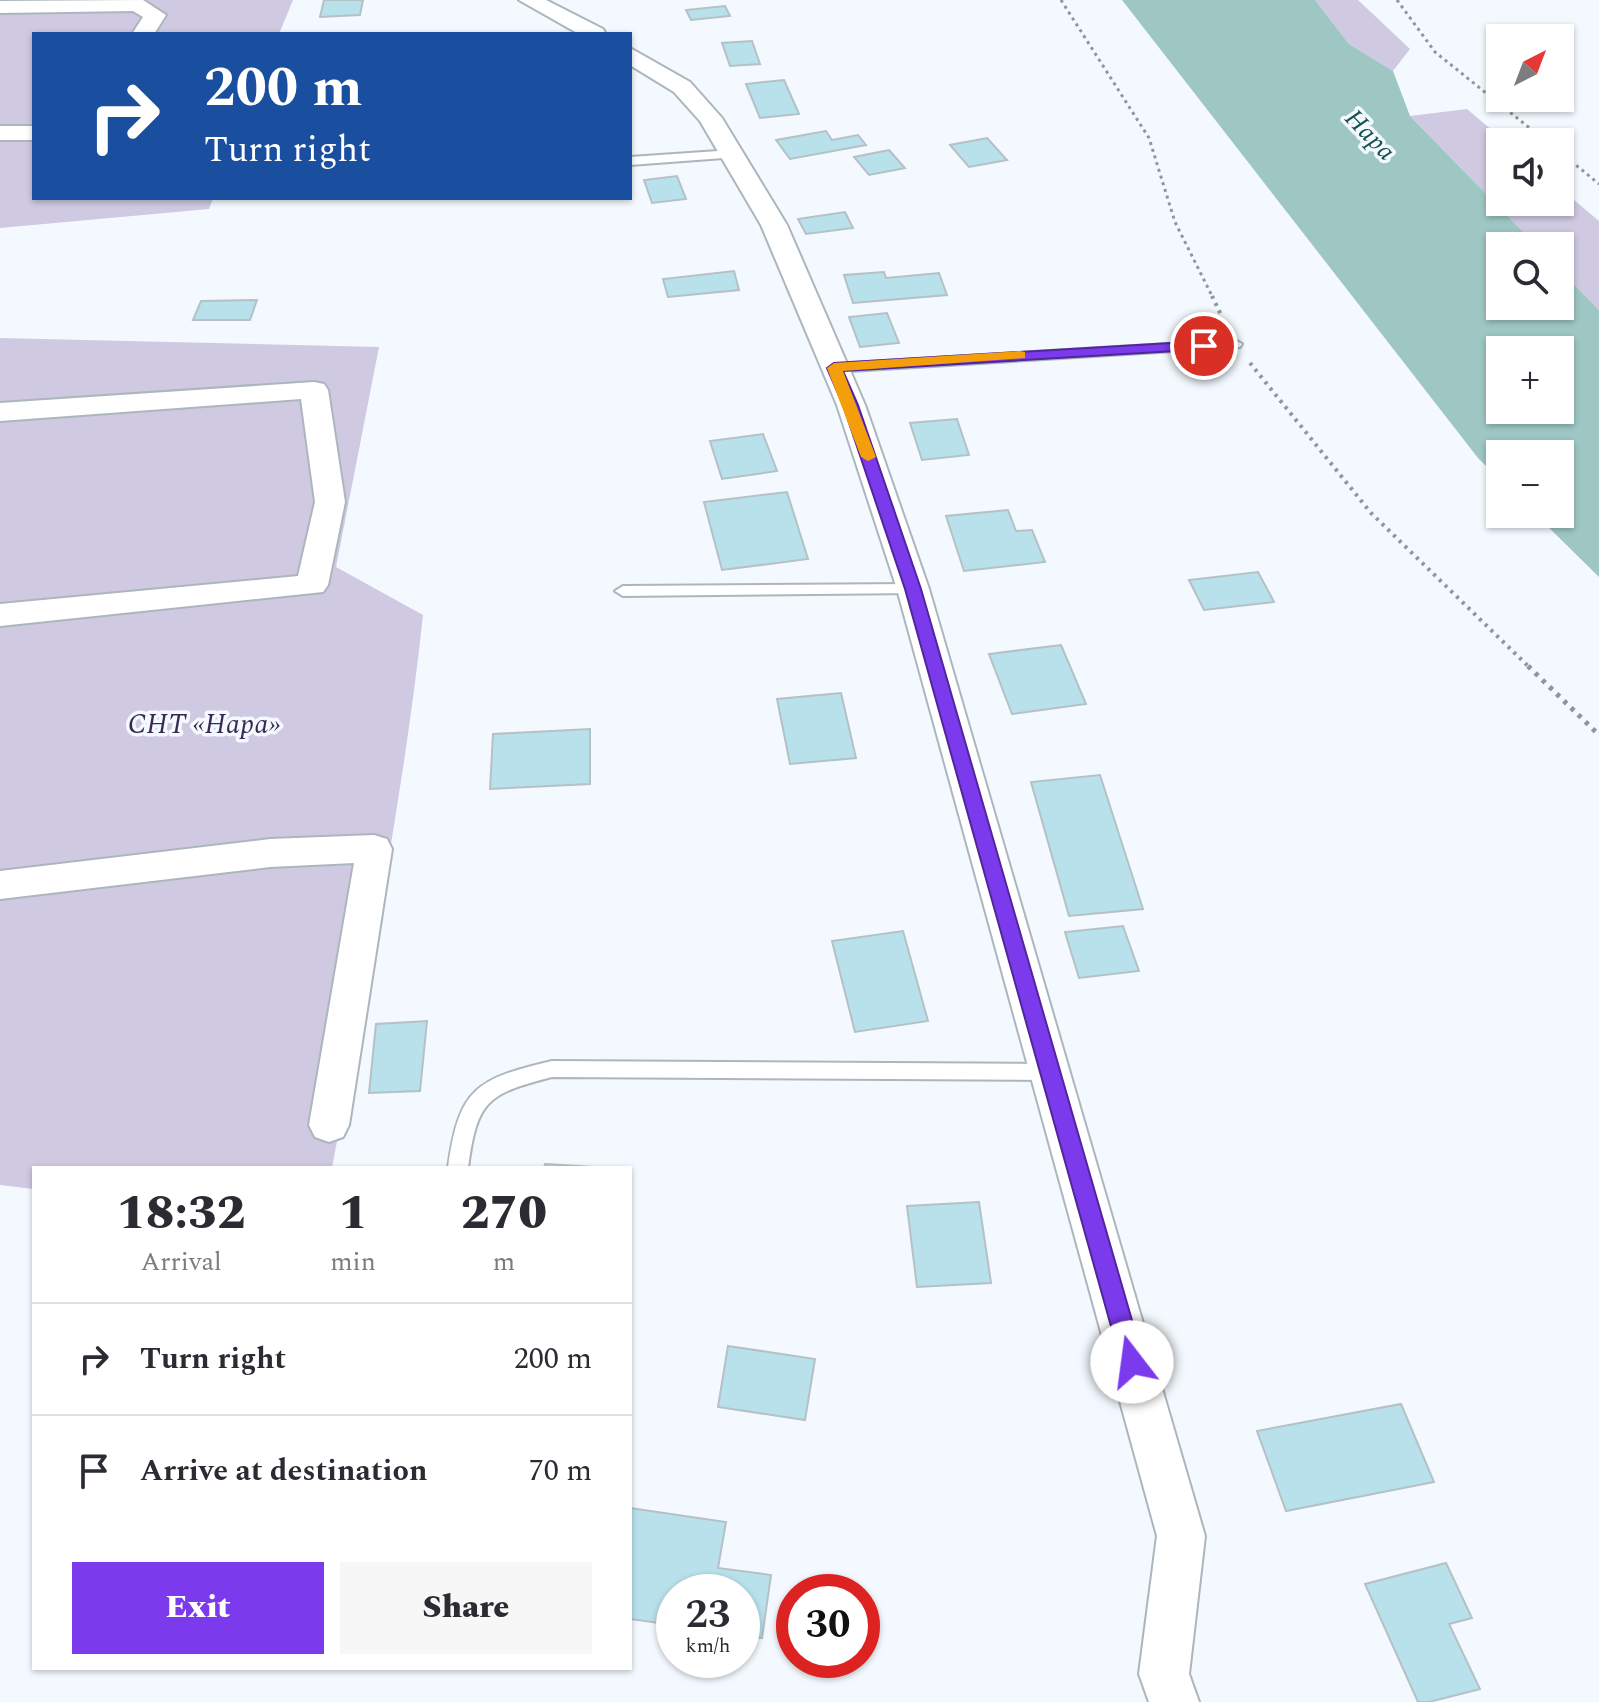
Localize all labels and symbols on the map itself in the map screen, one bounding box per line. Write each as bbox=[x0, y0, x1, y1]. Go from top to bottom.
north arrow bbox=[1486, 24, 1574, 112]
water label: Нара bbox=[1335, 100, 1405, 170]
pin bbox=[1170, 312, 1238, 380]
park label: СНТ «Нара» bbox=[128, 703, 280, 746]
position arrow bbox=[1090, 1320, 1174, 1404]
speed limit sign: 30 bbox=[776, 1574, 880, 1678]

